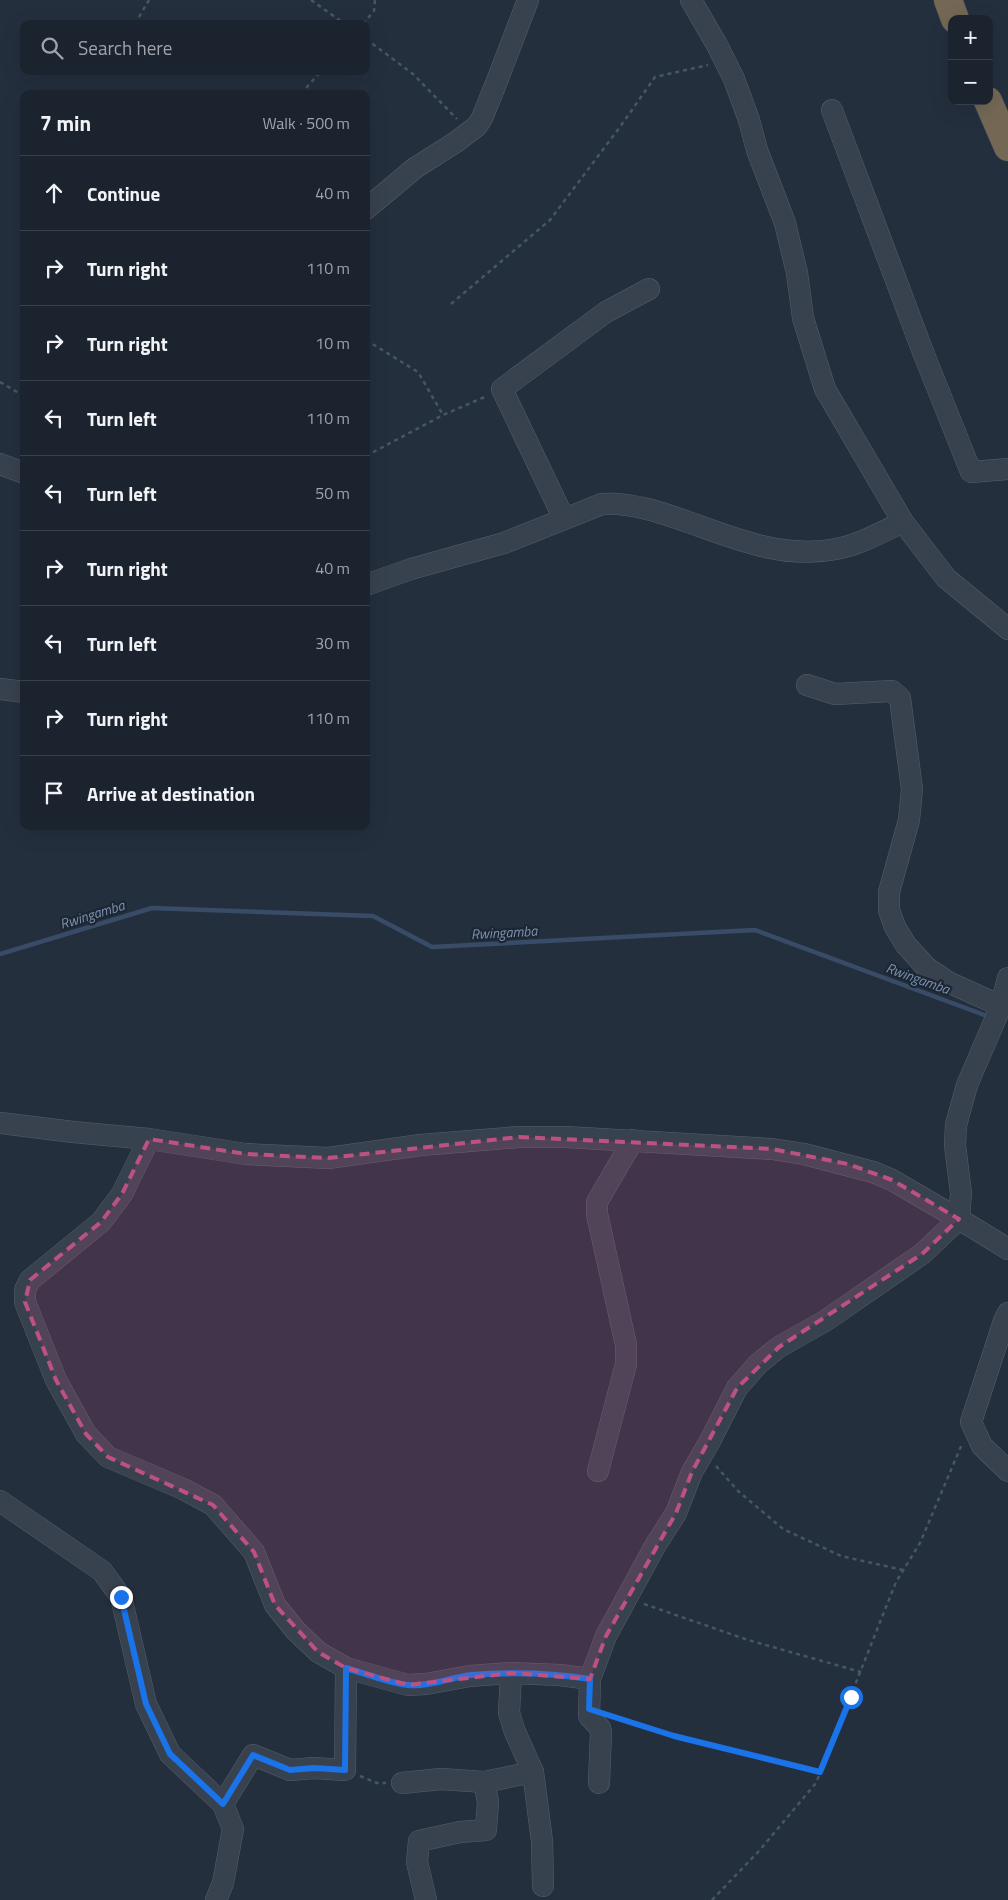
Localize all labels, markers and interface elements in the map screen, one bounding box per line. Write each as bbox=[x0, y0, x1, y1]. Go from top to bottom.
map controls bbox=[948, 15, 993, 105]
button: + bbox=[948, 15, 993, 60]
search box bbox=[20, 20, 370, 75]
text: Search here bbox=[78, 33, 172, 62]
icon: search bbox=[38, 34, 66, 62]
button: − bbox=[948, 60, 993, 105]
text: 7 min bbox=[40, 107, 91, 139]
text: Walk · 500 m bbox=[262, 111, 350, 135]
icon: ahead bbox=[40, 179, 68, 207]
text: Continue bbox=[87, 179, 160, 208]
text: 40 m bbox=[315, 181, 350, 205]
icon: right bbox=[40, 254, 68, 282]
text: Turn right bbox=[87, 254, 168, 283]
text: 110 m bbox=[306, 256, 350, 280]
icon: right bbox=[40, 329, 68, 357]
text: Turn right bbox=[87, 329, 168, 358]
text: 10 m bbox=[315, 331, 350, 355]
icon: left bbox=[40, 404, 68, 432]
text: Turn left bbox=[87, 404, 157, 433]
text: 110 m bbox=[306, 406, 350, 430]
icon: left bbox=[40, 479, 68, 507]
text: Turn left bbox=[87, 479, 157, 508]
text: 50 m bbox=[315, 481, 350, 505]
icon: right bbox=[40, 554, 68, 582]
text: Turn right bbox=[87, 554, 168, 583]
text: 40 m bbox=[315, 556, 350, 580]
icon: left bbox=[40, 629, 68, 657]
text: Turn left bbox=[87, 629, 157, 658]
text: 30 m bbox=[315, 631, 350, 655]
icon: right bbox=[40, 704, 68, 732]
text: Turn right bbox=[87, 704, 168, 733]
text: 110 m bbox=[306, 706, 350, 730]
icon: arrive bbox=[40, 779, 68, 807]
text: Arrive at destination bbox=[87, 779, 255, 808]
water label: Rwingamba bbox=[57, 894, 128, 934]
water label: Rwingamba bbox=[470, 920, 539, 944]
water label: Rwingamba bbox=[883, 957, 954, 1000]
route end bbox=[110, 1586, 133, 1609]
route start bbox=[840, 1686, 863, 1709]

